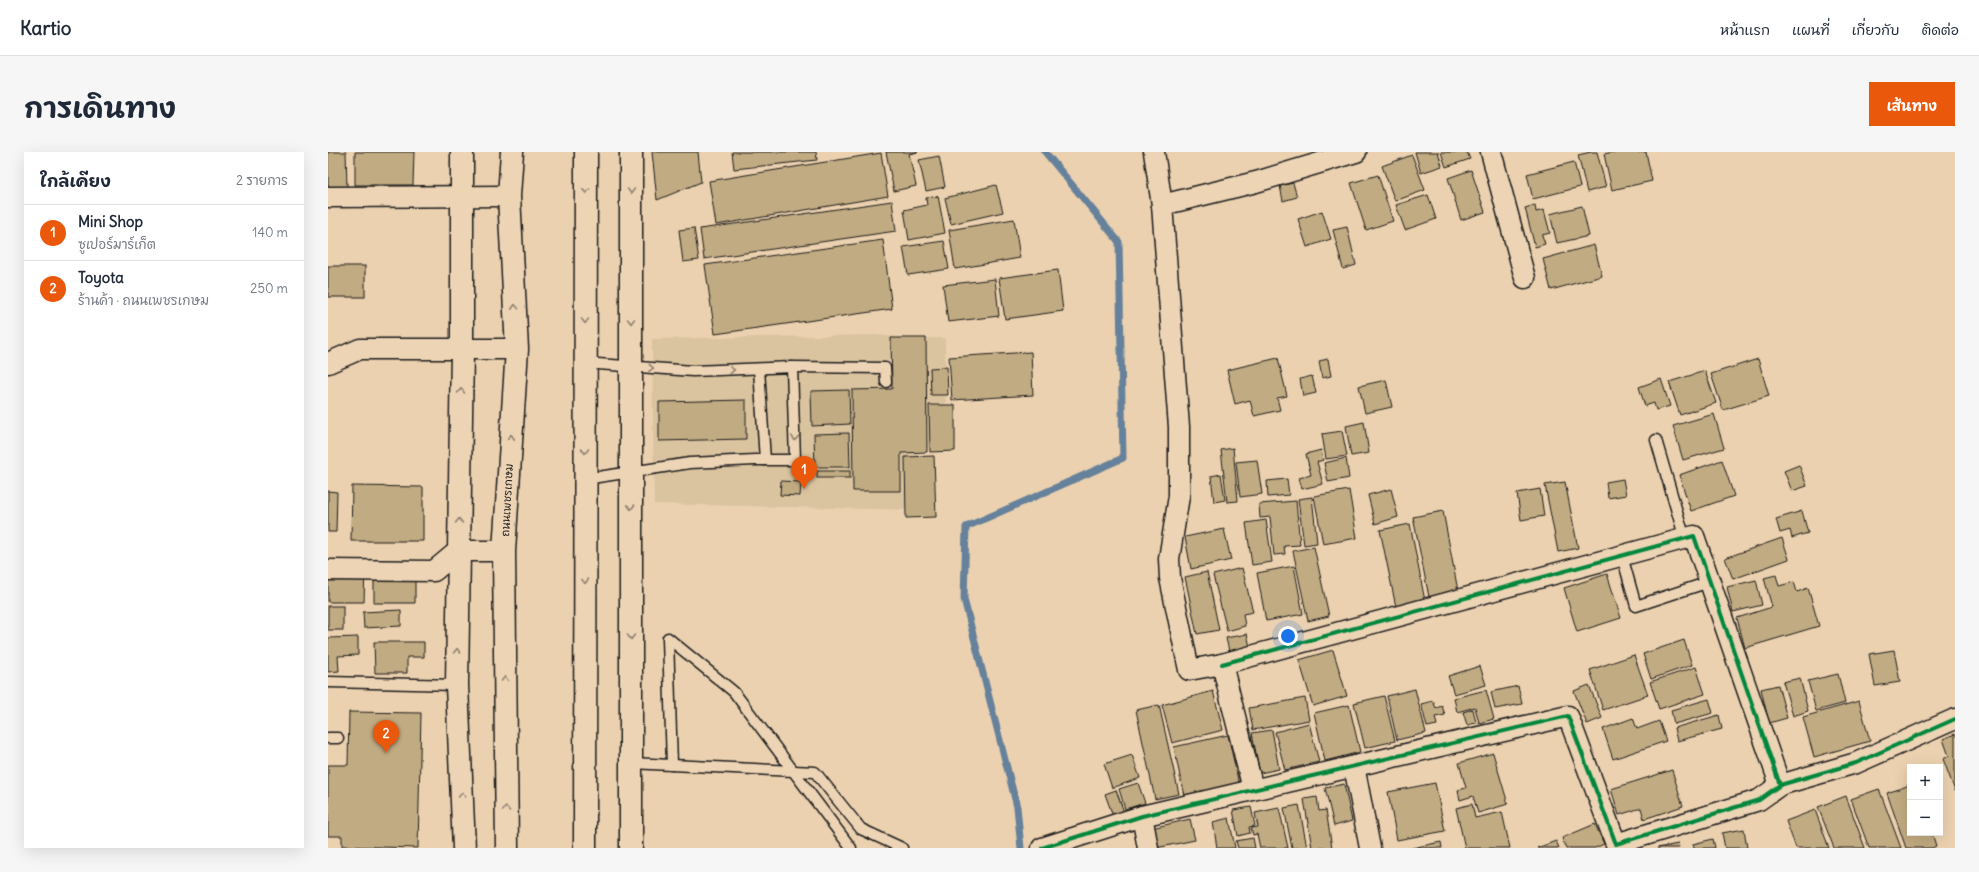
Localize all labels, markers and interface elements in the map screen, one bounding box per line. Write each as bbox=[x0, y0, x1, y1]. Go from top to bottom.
text: Kartio bbox=[20, 16, 72, 40]
text: หน้าแรก bbox=[1720, 21, 1770, 39]
text: แผนที่ bbox=[1792, 21, 1830, 39]
text: เกี่ยวกับ bbox=[1852, 21, 1899, 39]
text: ติดต่อ bbox=[1921, 21, 1959, 39]
button: เส้นทาง bbox=[1869, 82, 1955, 126]
text: การเดินทาง bbox=[24, 90, 176, 126]
text: ใกล้เคียง bbox=[40, 170, 111, 192]
text: 2 รายการ bbox=[236, 172, 288, 189]
one-way arrow bbox=[582, 188, 590, 194]
one-way arrow bbox=[627, 188, 635, 194]
text: Mini Shop bbox=[78, 212, 143, 231]
text: 1 bbox=[50, 224, 56, 241]
text: 140 m bbox=[252, 224, 288, 241]
text: ซูเปอร์มาร์เก็ต bbox=[78, 236, 156, 253]
text: Toyota bbox=[78, 268, 124, 287]
text: 2 bbox=[49, 280, 57, 297]
text: 250 m bbox=[250, 280, 288, 297]
text: ร้านค้า · ถนนเพชรเกษม bbox=[78, 292, 209, 309]
one-way arrow bbox=[510, 304, 519, 310]
one-way arrow bbox=[581, 318, 589, 324]
one-way arrow bbox=[627, 318, 635, 324]
one-way arrow bbox=[648, 364, 654, 372]
one-way arrow bbox=[729, 366, 735, 374]
one-way arrow bbox=[457, 388, 465, 394]
one-way arrow bbox=[507, 434, 516, 440]
one-way arrow bbox=[791, 435, 799, 441]
one-way arrow bbox=[581, 448, 589, 454]
pin: 1 bbox=[791, 456, 817, 489]
street label: ถนนเพชรเกษม bbox=[498, 463, 516, 537]
one-way arrow bbox=[627, 504, 635, 510]
one-way arrow bbox=[455, 518, 463, 524]
one-way arrow bbox=[581, 578, 589, 584]
your location bbox=[1278, 626, 1298, 646]
one-way arrow bbox=[627, 634, 635, 640]
one-way arrow bbox=[453, 648, 461, 654]
one-way arrow bbox=[501, 676, 509, 682]
pin: 2 bbox=[373, 720, 399, 753]
map controls bbox=[1907, 764, 1943, 836]
button: + bbox=[1907, 764, 1943, 800]
one-way arrow bbox=[457, 792, 466, 798]
button: − bbox=[1907, 800, 1943, 836]
one-way arrow bbox=[502, 806, 510, 812]

